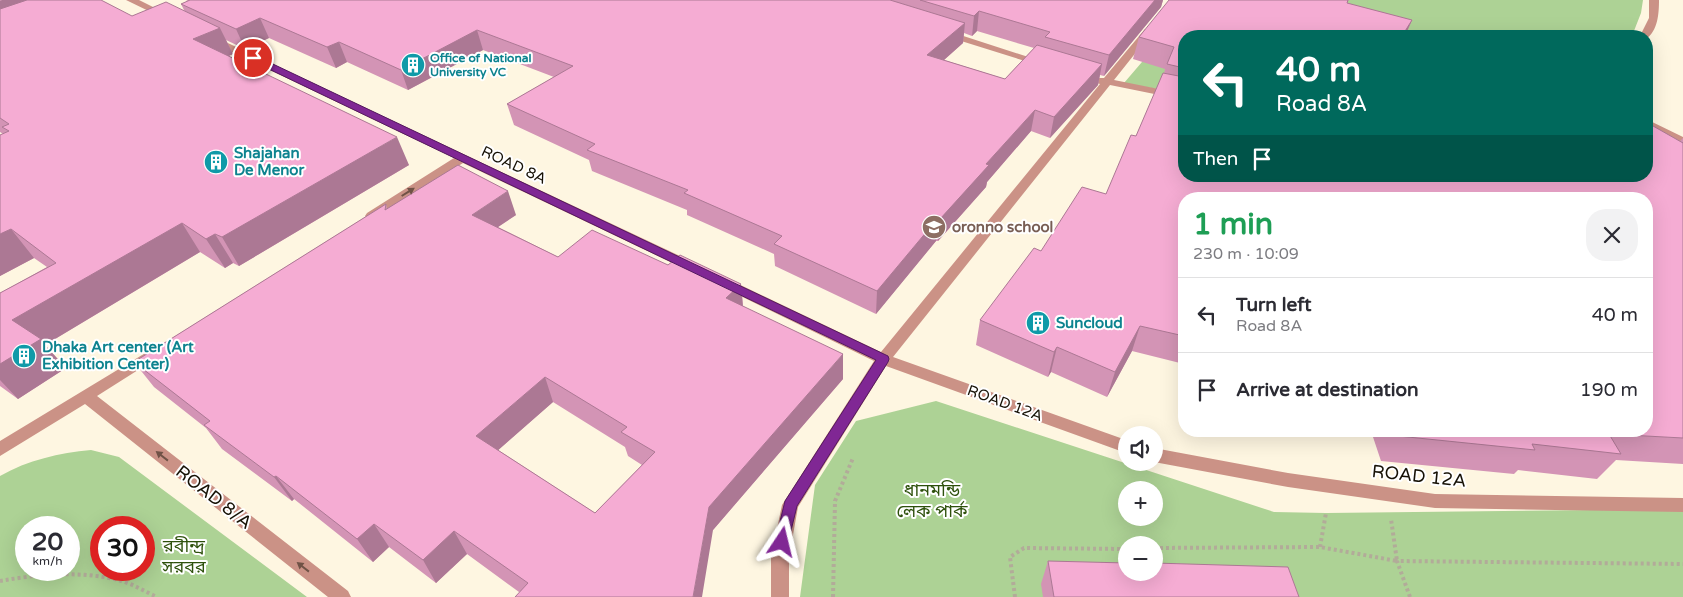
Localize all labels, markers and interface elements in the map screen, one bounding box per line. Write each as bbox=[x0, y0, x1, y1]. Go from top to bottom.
pin bbox=[232, 37, 274, 79]
icon: arrive bbox=[239, 44, 267, 72]
text: 40 m bbox=[1276, 49, 1361, 91]
icon: left bbox=[1193, 50, 1258, 115]
place label: Office of National University VC bbox=[430, 51, 531, 80]
building icon: Office of National University VC bbox=[400, 52, 426, 78]
text: Road 8A bbox=[1276, 91, 1367, 117]
street label: ROAD 8A bbox=[479, 142, 549, 188]
place label: Shajahan De Menor bbox=[234, 144, 304, 179]
icon: arrive bbox=[1248, 145, 1276, 173]
text: Then bbox=[1193, 148, 1238, 170]
building icon: Shajahan De Menor bbox=[203, 149, 229, 175]
one-way arrow bbox=[401, 188, 415, 197]
text: 1 min bbox=[1193, 206, 1273, 243]
button: close bbox=[1586, 209, 1638, 261]
school or university icon: oronno school bbox=[921, 214, 947, 240]
place label: oronno school bbox=[952, 218, 1053, 236]
text: 230 m · 10:09 bbox=[1193, 244, 1299, 264]
text: Turn left bbox=[1236, 294, 1312, 316]
icon: left bbox=[1193, 301, 1221, 329]
text: 40 m bbox=[1592, 304, 1638, 326]
building icon: Suncloud bbox=[1025, 310, 1051, 336]
place label: Suncloud bbox=[1056, 314, 1123, 332]
text: Road 8A bbox=[1236, 316, 1302, 336]
place label: Dhaka Art center (Art Exhibition Center) bbox=[42, 338, 194, 373]
building icon: Dhaka Art center (Art Exhibition Center) bbox=[11, 343, 37, 369]
icon: arrive bbox=[1193, 376, 1221, 404]
text: Arrive at destination bbox=[1236, 379, 1419, 401]
text: 190 m bbox=[1580, 379, 1638, 401]
street label: ROAD 12A bbox=[965, 381, 1045, 425]
map controls bbox=[1118, 426, 1163, 581]
button: sound bbox=[1118, 426, 1163, 471]
one-way arrow bbox=[156, 450, 169, 461]
street label: ROAD 8/A bbox=[171, 460, 257, 534]
street label: ROAD 12A bbox=[1371, 460, 1467, 492]
park label: ধানমন্ডি লেক পার্ক bbox=[896, 479, 968, 522]
button: + bbox=[1118, 481, 1163, 526]
position arrow bbox=[755, 515, 807, 567]
speed limit sign: 30 bbox=[90, 516, 155, 581]
text: 20 bbox=[32, 527, 63, 557]
park label: রবীন্দ্র সরবর bbox=[161, 535, 206, 578]
button: − bbox=[1118, 536, 1163, 581]
text: km/h bbox=[32, 554, 63, 568]
one-way arrow bbox=[297, 561, 310, 572]

